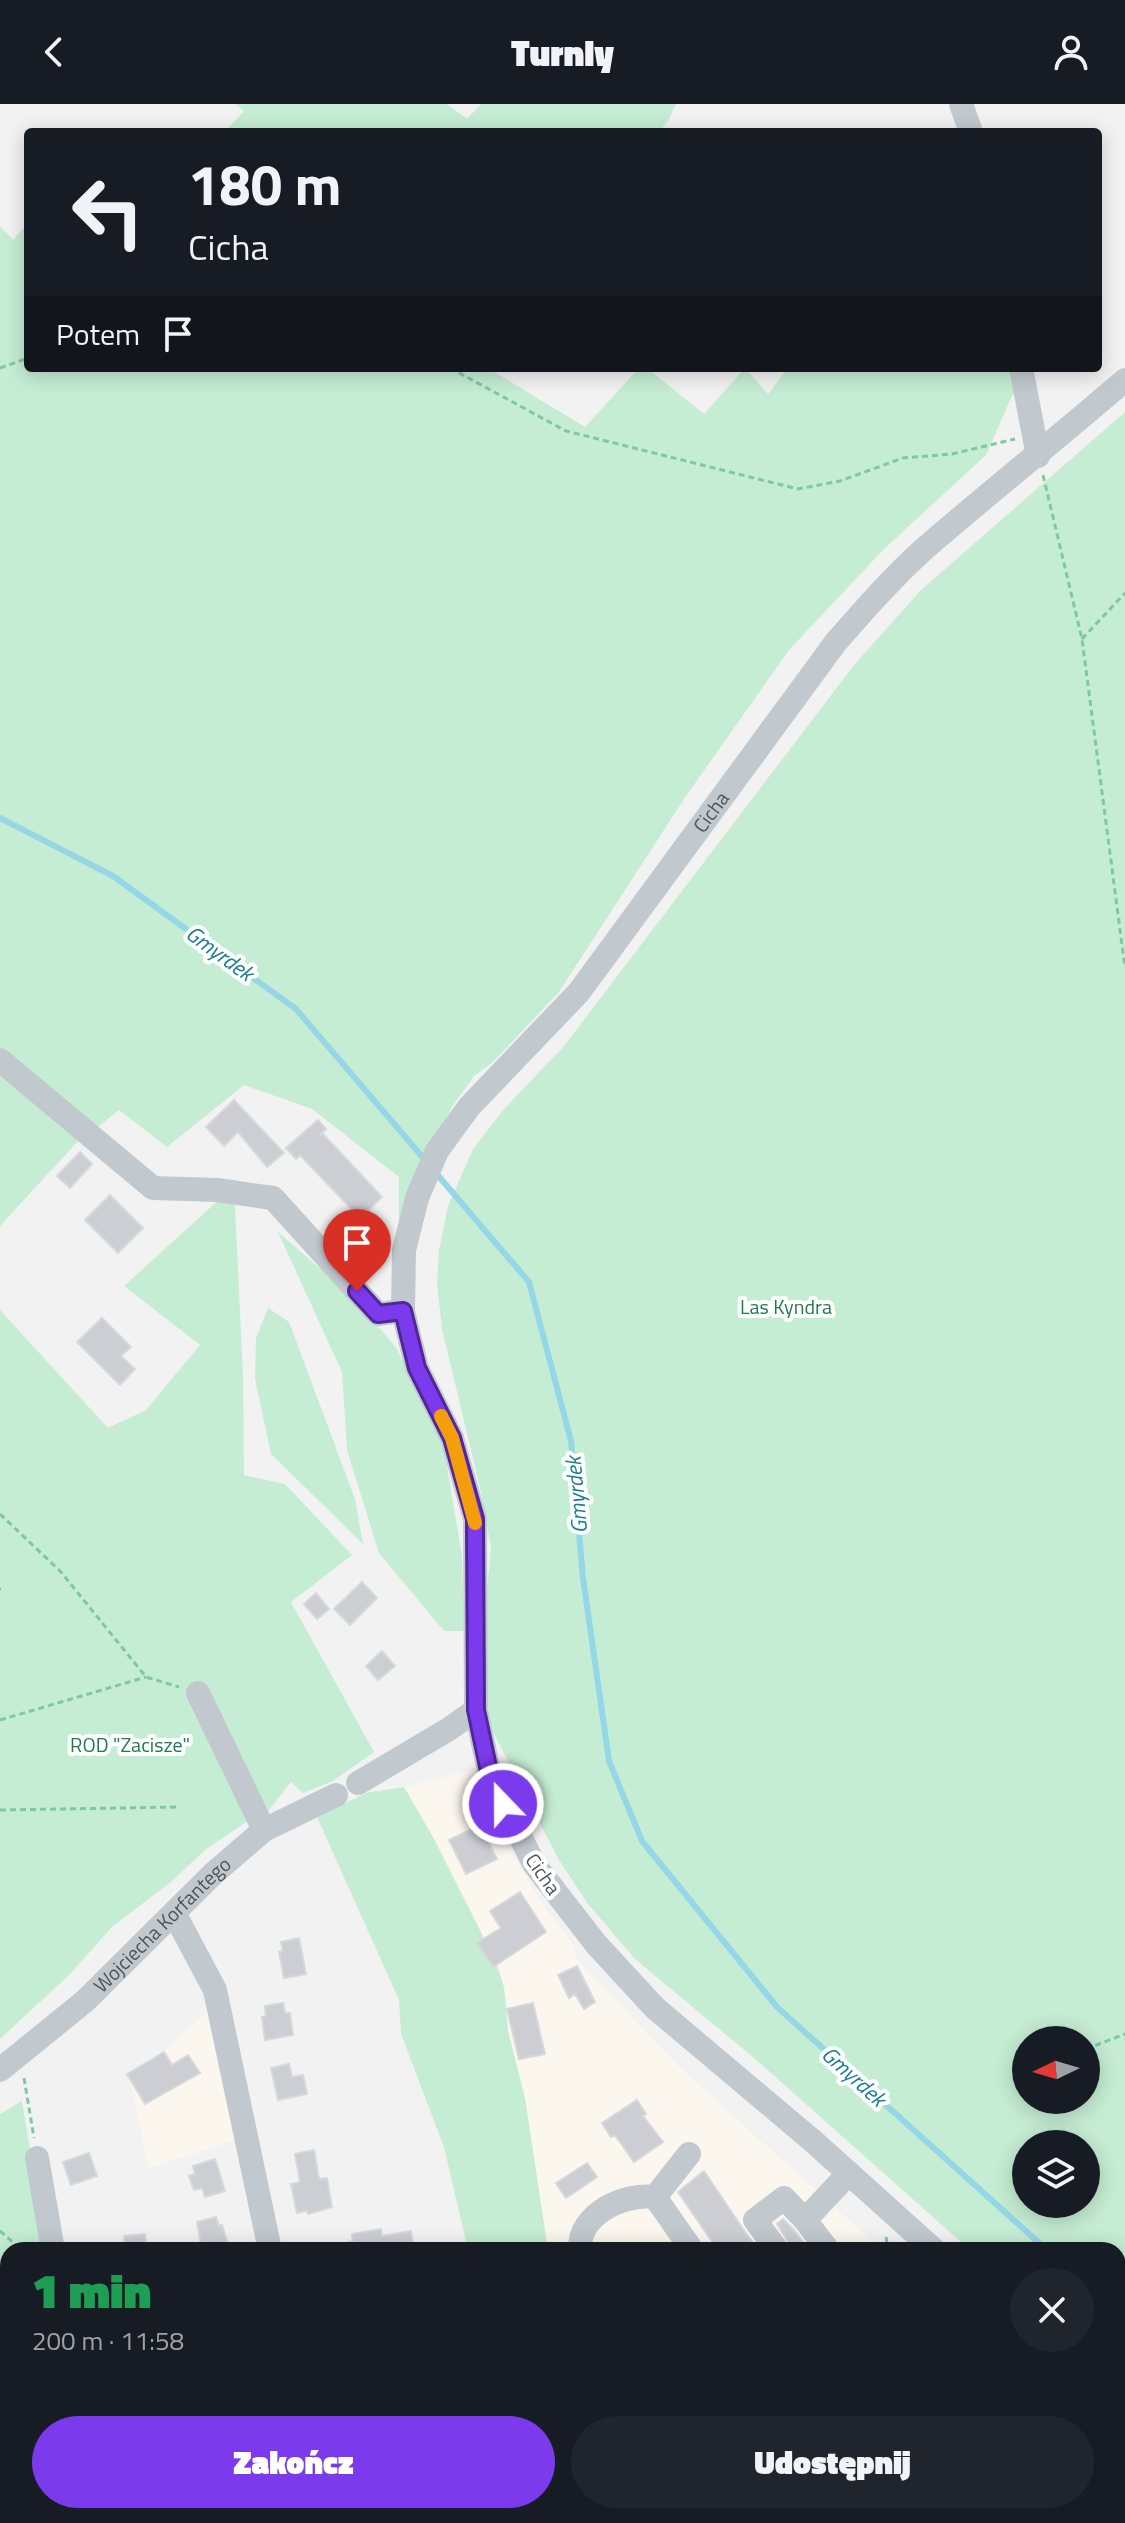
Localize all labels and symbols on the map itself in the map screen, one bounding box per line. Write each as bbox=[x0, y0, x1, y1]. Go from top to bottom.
street label: Cicha bbox=[685, 785, 736, 839]
water label: Gmyrdek bbox=[179, 917, 263, 991]
pin bbox=[323, 1209, 391, 1291]
park label: Las Kyndra bbox=[740, 1291, 832, 1322]
water label: Gmyrdek bbox=[556, 1453, 596, 1535]
park label: ROD "Zacisze" bbox=[70, 1729, 190, 1760]
position arrow bbox=[461, 1762, 545, 1846]
street label: Cicha bbox=[518, 1846, 569, 1901]
street label: Wojciecha Korfantego bbox=[86, 1849, 238, 2000]
north arrow bbox=[1012, 2026, 1100, 2114]
water label: Gmyrdek bbox=[814, 2038, 896, 2116]

